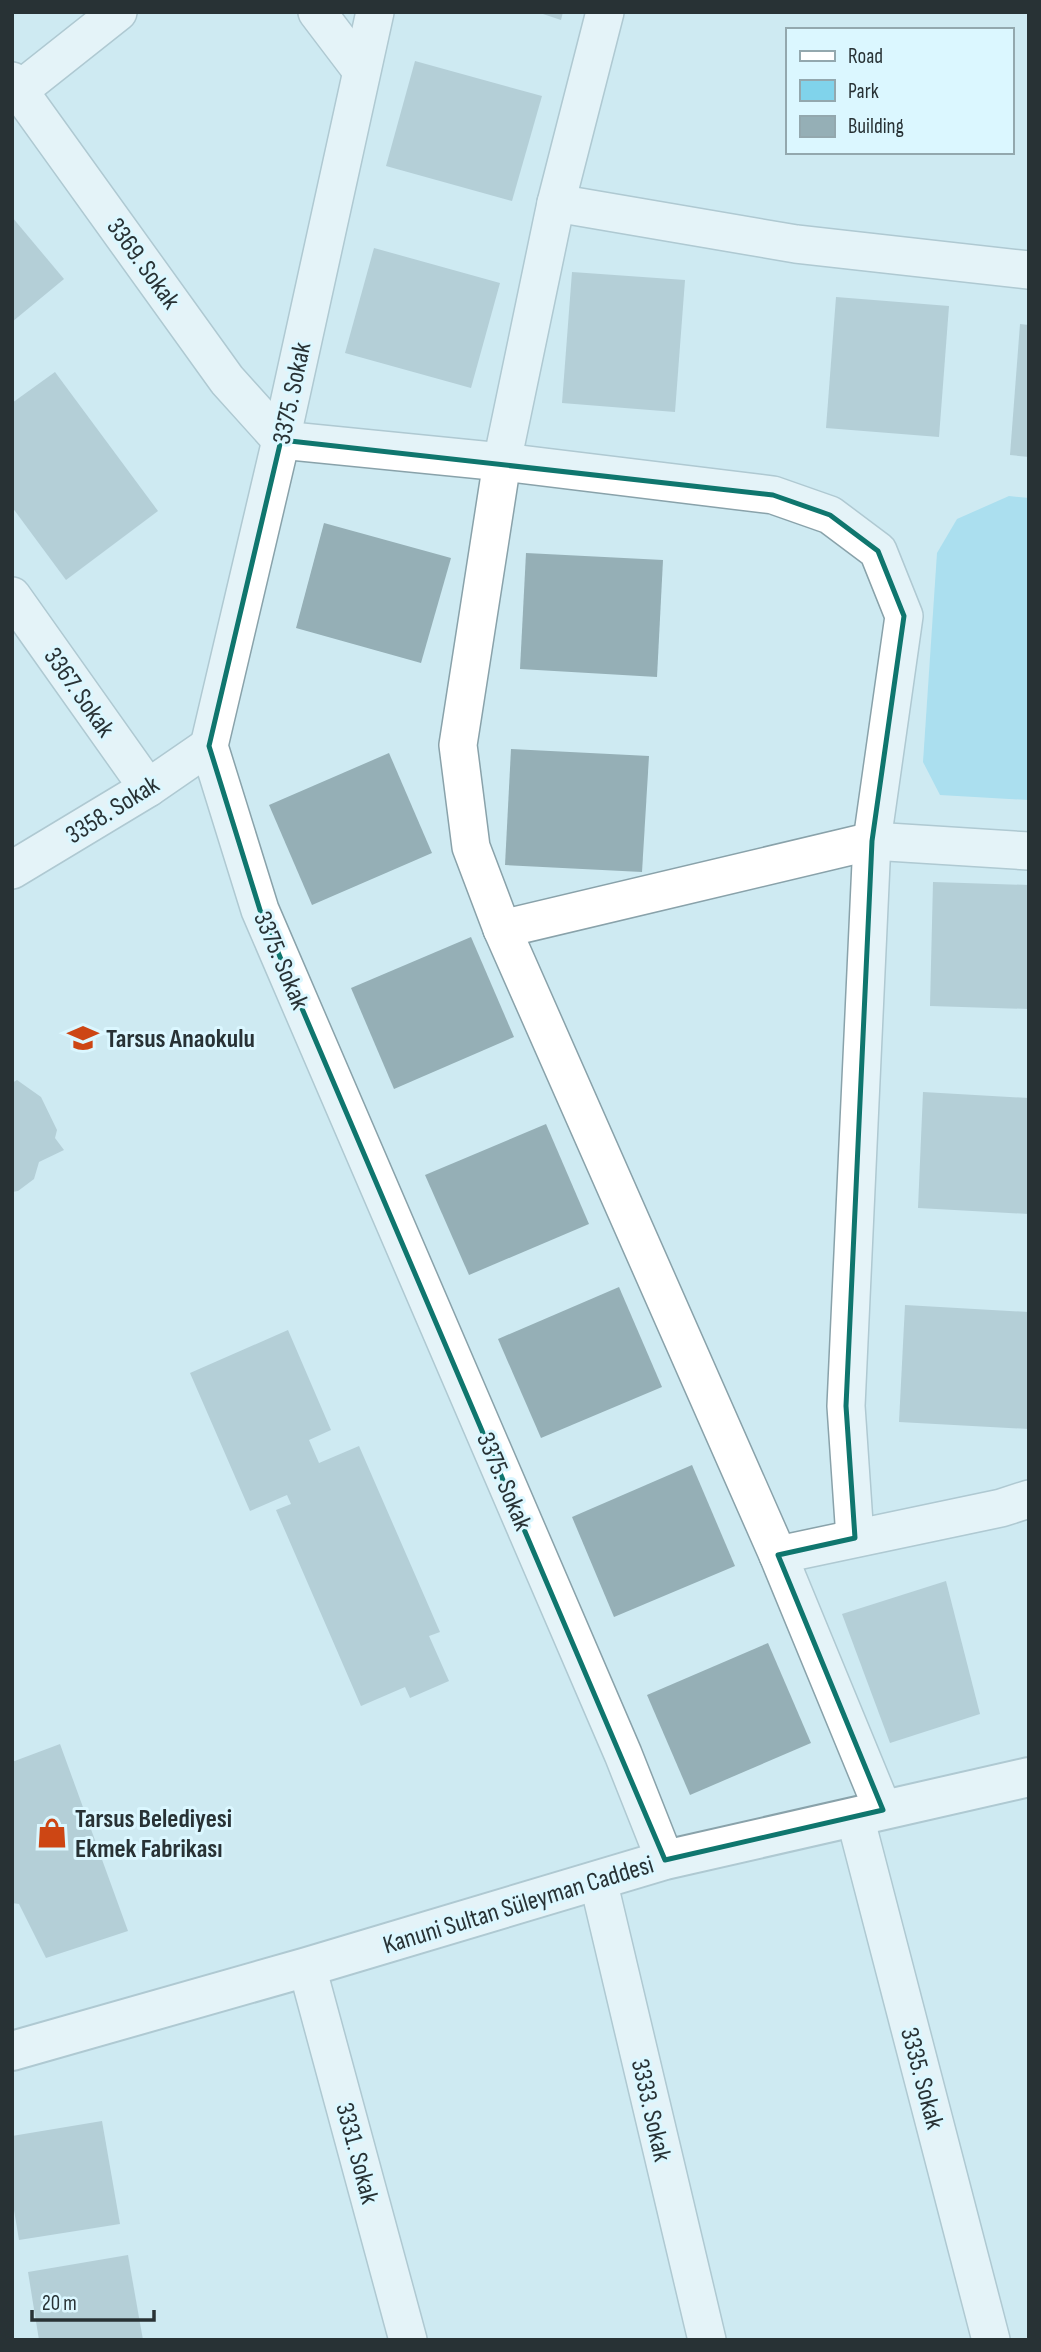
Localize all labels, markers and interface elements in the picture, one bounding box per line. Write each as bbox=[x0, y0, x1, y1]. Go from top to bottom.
legend bbox=[786, 28, 1013, 154]
text: Road bbox=[848, 44, 883, 69]
text: Park bbox=[848, 79, 879, 104]
text: Building bbox=[848, 114, 904, 139]
street label: 3369. Sokak bbox=[99, 212, 186, 315]
street label: 3375. Sokak bbox=[267, 339, 318, 447]
street label: 3367. Sokak bbox=[37, 642, 121, 744]
street label: 3358. Sokak bbox=[60, 769, 165, 851]
street label: 3375. Sokak bbox=[246, 907, 315, 1014]
school or university icon: Tarsus Anaokulu bbox=[66, 1021, 100, 1055]
place label: Tarsus Anaokulu bbox=[106, 1024, 255, 1055]
street label: 3375. Sokak bbox=[469, 1428, 538, 1535]
place label: Tarsus Belediyesi Ekmek Fabrikası bbox=[75, 1804, 232, 1865]
shop icon: Tarsus Belediyesi Ekmek Fabrikası bbox=[35, 1816, 69, 1850]
street label: Kanuni Sultan Süleyman Caddesi bbox=[379, 1850, 657, 1961]
street label: 3335. Sokak bbox=[893, 2024, 950, 2133]
street label: 3333. Sokak bbox=[624, 2056, 677, 2165]
street label: 3331. Sokak bbox=[328, 2099, 385, 2207]
scale bar bbox=[32, 2278, 154, 2322]
text: 20 m bbox=[42, 2291, 77, 2316]

